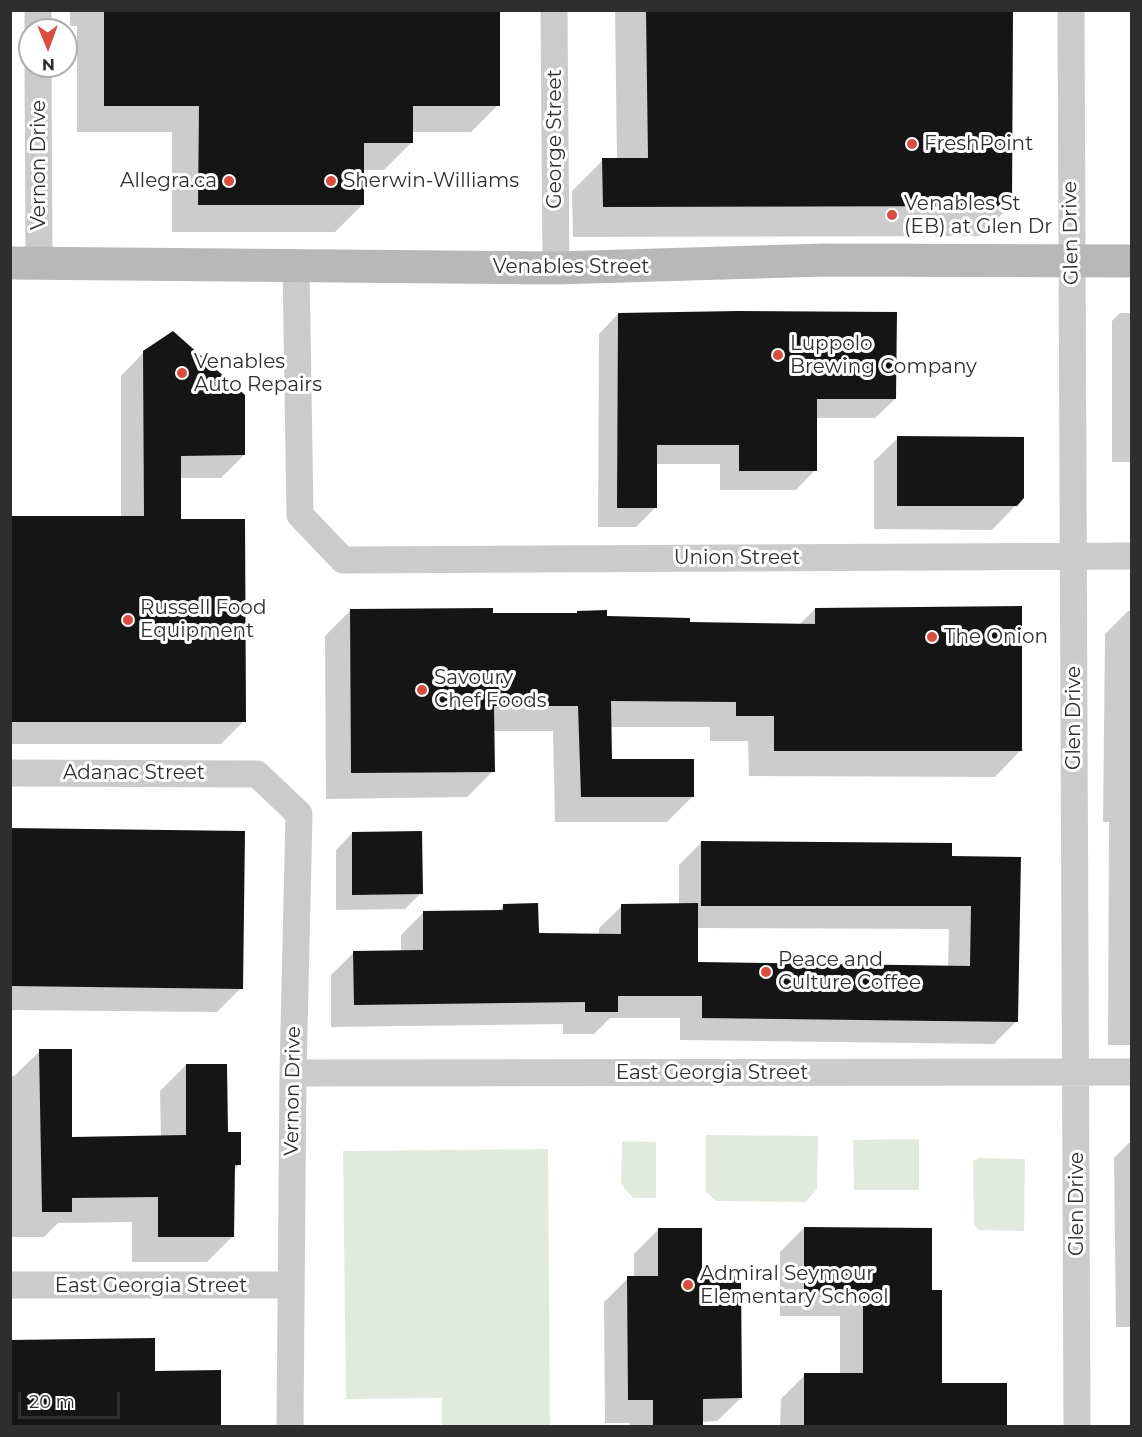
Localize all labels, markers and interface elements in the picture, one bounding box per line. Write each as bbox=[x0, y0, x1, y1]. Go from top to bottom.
north arrow bbox=[18, 18, 78, 78]
text: N bbox=[42, 55, 55, 74]
street label: George Street bbox=[543, 69, 567, 209]
street label: Vernon Drive bbox=[27, 100, 51, 230]
place label: FreshPoint bbox=[924, 132, 1033, 156]
marker: FreshPoint bbox=[905, 137, 919, 151]
place label: Allegra.ca bbox=[120, 169, 217, 193]
place label: Sherwin-Williams bbox=[343, 169, 519, 193]
marker: Allegra.ca bbox=[222, 174, 236, 188]
marker: Sherwin-Williams bbox=[324, 174, 338, 188]
street label: Glen Drive bbox=[1058, 181, 1084, 285]
place label: Venables St (EB) at Glen Dr bbox=[904, 192, 1052, 239]
marker: Venables St (EB) at Glen Dr bbox=[885, 208, 899, 222]
street label: Venables Street bbox=[493, 255, 649, 279]
place label: Luppolo Brewing Company bbox=[790, 332, 977, 379]
marker: Luppolo Brewing Company bbox=[771, 348, 785, 362]
place label: Venables Auto Repairs bbox=[194, 350, 322, 397]
marker: Venables Auto Repairs bbox=[175, 366, 189, 380]
street label: Union Street bbox=[674, 546, 800, 570]
place label: Russell Food Equipment bbox=[140, 596, 266, 643]
marker: Russell Food Equipment bbox=[121, 613, 135, 627]
place label: The Onion bbox=[944, 625, 1048, 649]
marker: The Onion bbox=[925, 630, 939, 644]
place label: Savoury Chef Foods bbox=[434, 666, 547, 713]
street label: Glen Drive bbox=[1062, 666, 1086, 770]
marker: Savoury Chef Foods bbox=[415, 683, 429, 697]
street label: Adanac Street bbox=[63, 761, 205, 785]
place label: Peace and Culture Coffee bbox=[778, 948, 921, 995]
marker: Peace and Culture Coffee bbox=[759, 965, 773, 979]
street label: Vernon Drive bbox=[280, 1026, 306, 1156]
street label: East Georgia Street bbox=[616, 1061, 808, 1085]
street label: Glen Drive bbox=[1065, 1152, 1089, 1256]
place label: Admiral Seymour Elementary School bbox=[700, 1262, 889, 1309]
street label: East Georgia Street bbox=[55, 1274, 247, 1298]
marker: Admiral Seymour Elementary School bbox=[681, 1278, 695, 1292]
scale bar bbox=[21, 1380, 123, 1418]
text: 20 m bbox=[29, 1391, 75, 1413]

